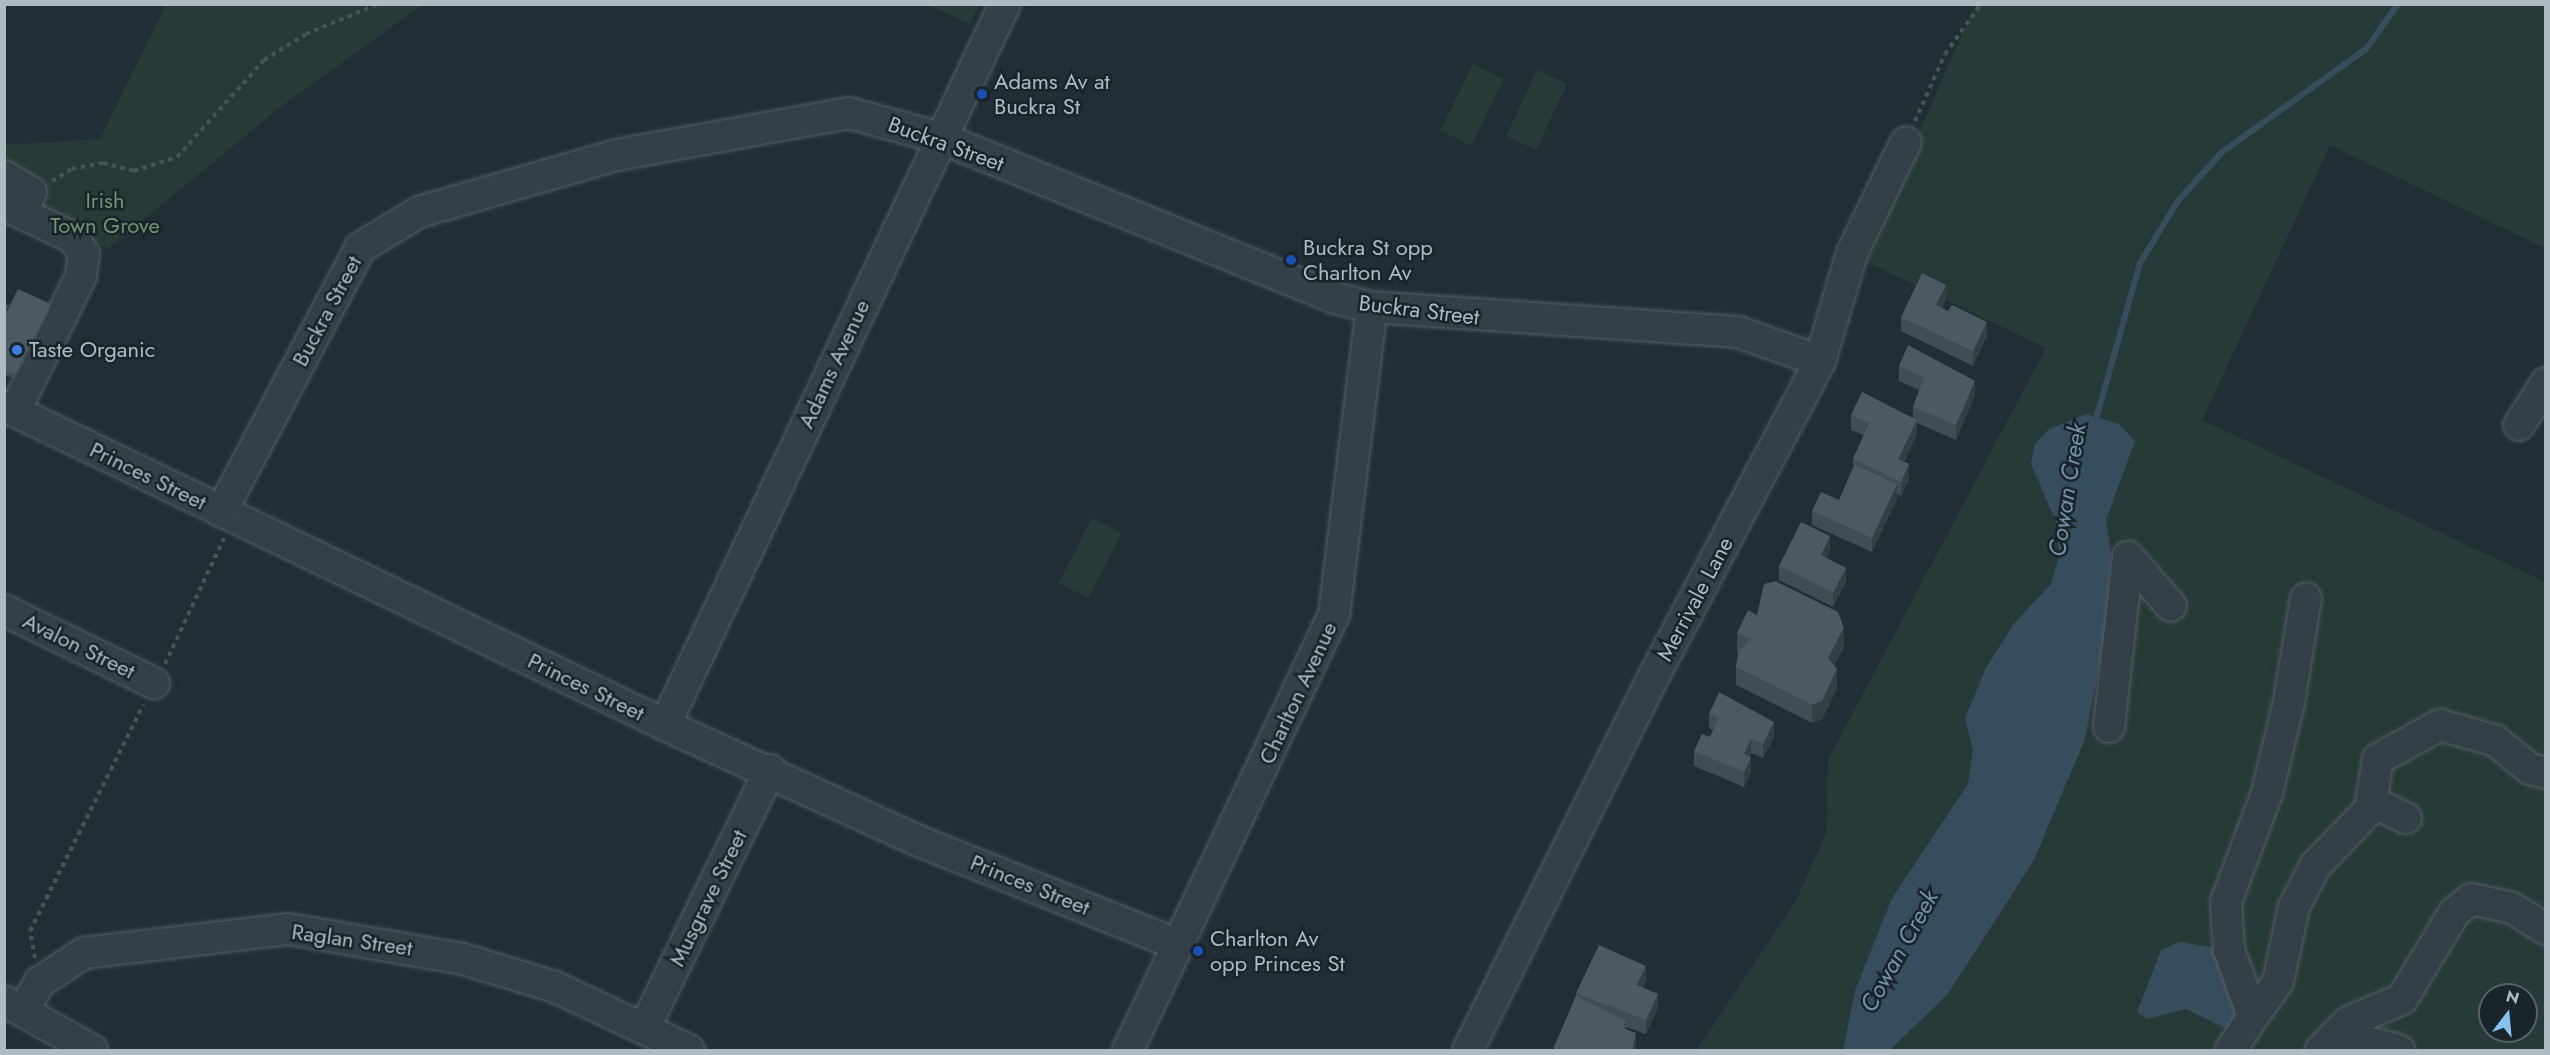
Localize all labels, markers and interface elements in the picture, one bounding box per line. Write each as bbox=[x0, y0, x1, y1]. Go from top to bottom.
place label: Adams Av at Buckra St bbox=[994, 68, 1110, 119]
marker: Adams Av at Buckra St bbox=[975, 87, 989, 101]
street label: Buckra Street bbox=[885, 111, 1007, 177]
park label: Irish Town Grove bbox=[50, 187, 160, 238]
place label: Buckra St opp Charlton Av bbox=[1303, 234, 1433, 286]
street label: Buckra Street bbox=[287, 251, 367, 371]
marker: Buckra St opp Charlton Av bbox=[1284, 253, 1298, 267]
street label: Buckra Street bbox=[1357, 290, 1481, 330]
street label: Adams Avenue bbox=[793, 296, 875, 432]
place label: Taste Organic bbox=[29, 337, 155, 363]
marker: Taste Organic bbox=[10, 343, 24, 357]
water label: Cowan Creek bbox=[2042, 421, 2092, 559]
street label: Princes Street bbox=[85, 436, 211, 516]
street label: Merrivale Lane bbox=[1651, 533, 1739, 665]
street label: Avalon Street bbox=[19, 608, 139, 684]
street label: Charlton Avenue bbox=[1254, 618, 1342, 768]
street label: Princes Street bbox=[523, 647, 649, 727]
street label: Musgrave Street bbox=[664, 825, 752, 971]
street label: Princes Street bbox=[967, 849, 1093, 921]
water label: Cowan Creek bbox=[1854, 885, 1944, 1017]
street label: Raglan Street bbox=[290, 918, 414, 962]
place label: Charlton Av opp Princes St bbox=[1210, 925, 1345, 976]
marker: Charlton Av opp Princes St bbox=[1191, 944, 1205, 958]
north arrow bbox=[2478, 983, 2538, 1043]
text: N bbox=[2503, 984, 2522, 1010]

